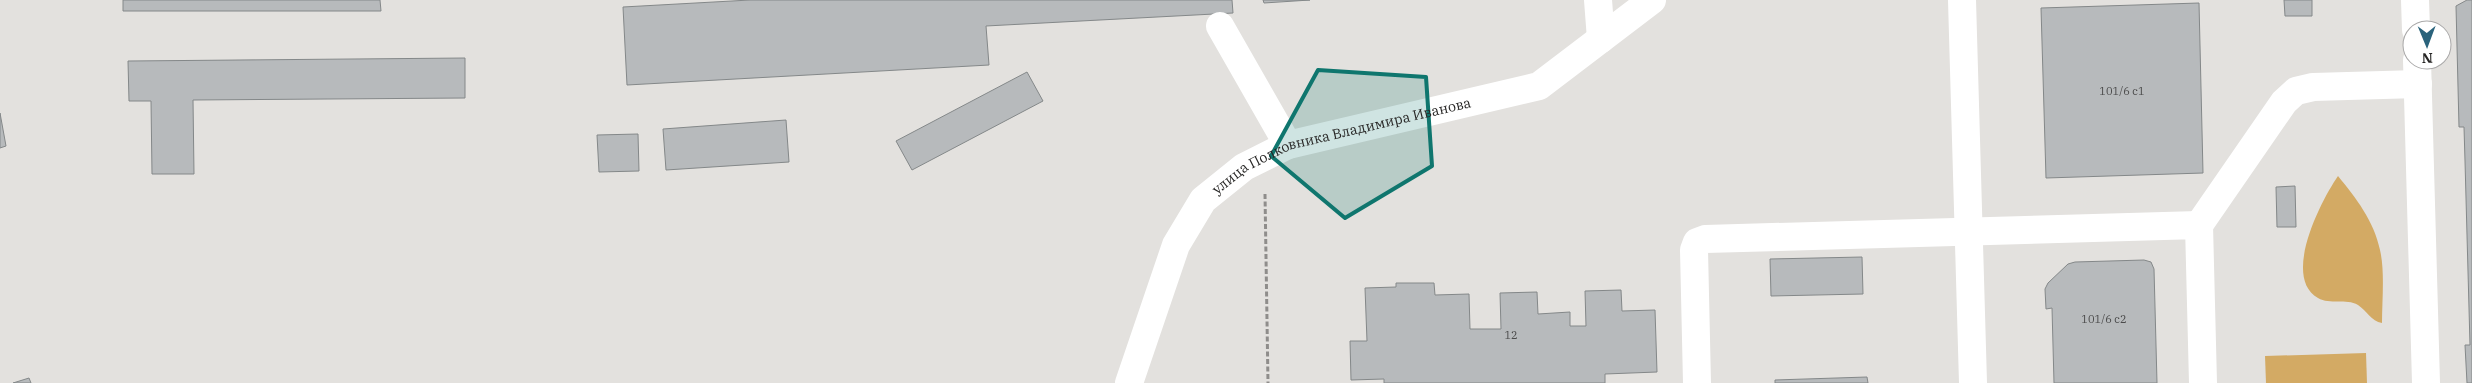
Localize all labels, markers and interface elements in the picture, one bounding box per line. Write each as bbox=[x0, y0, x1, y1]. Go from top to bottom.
north arrow bbox=[2402, 20, 2452, 70]
text: N bbox=[2422, 49, 2433, 67]
house number: 101/6 с1 bbox=[2099, 84, 2145, 98]
street label: улица Полковника Владимира Иванова bbox=[1208, 93, 1473, 198]
house number: 101/6 с2 bbox=[2081, 312, 2127, 326]
house number: 12 bbox=[1504, 328, 1518, 342]

